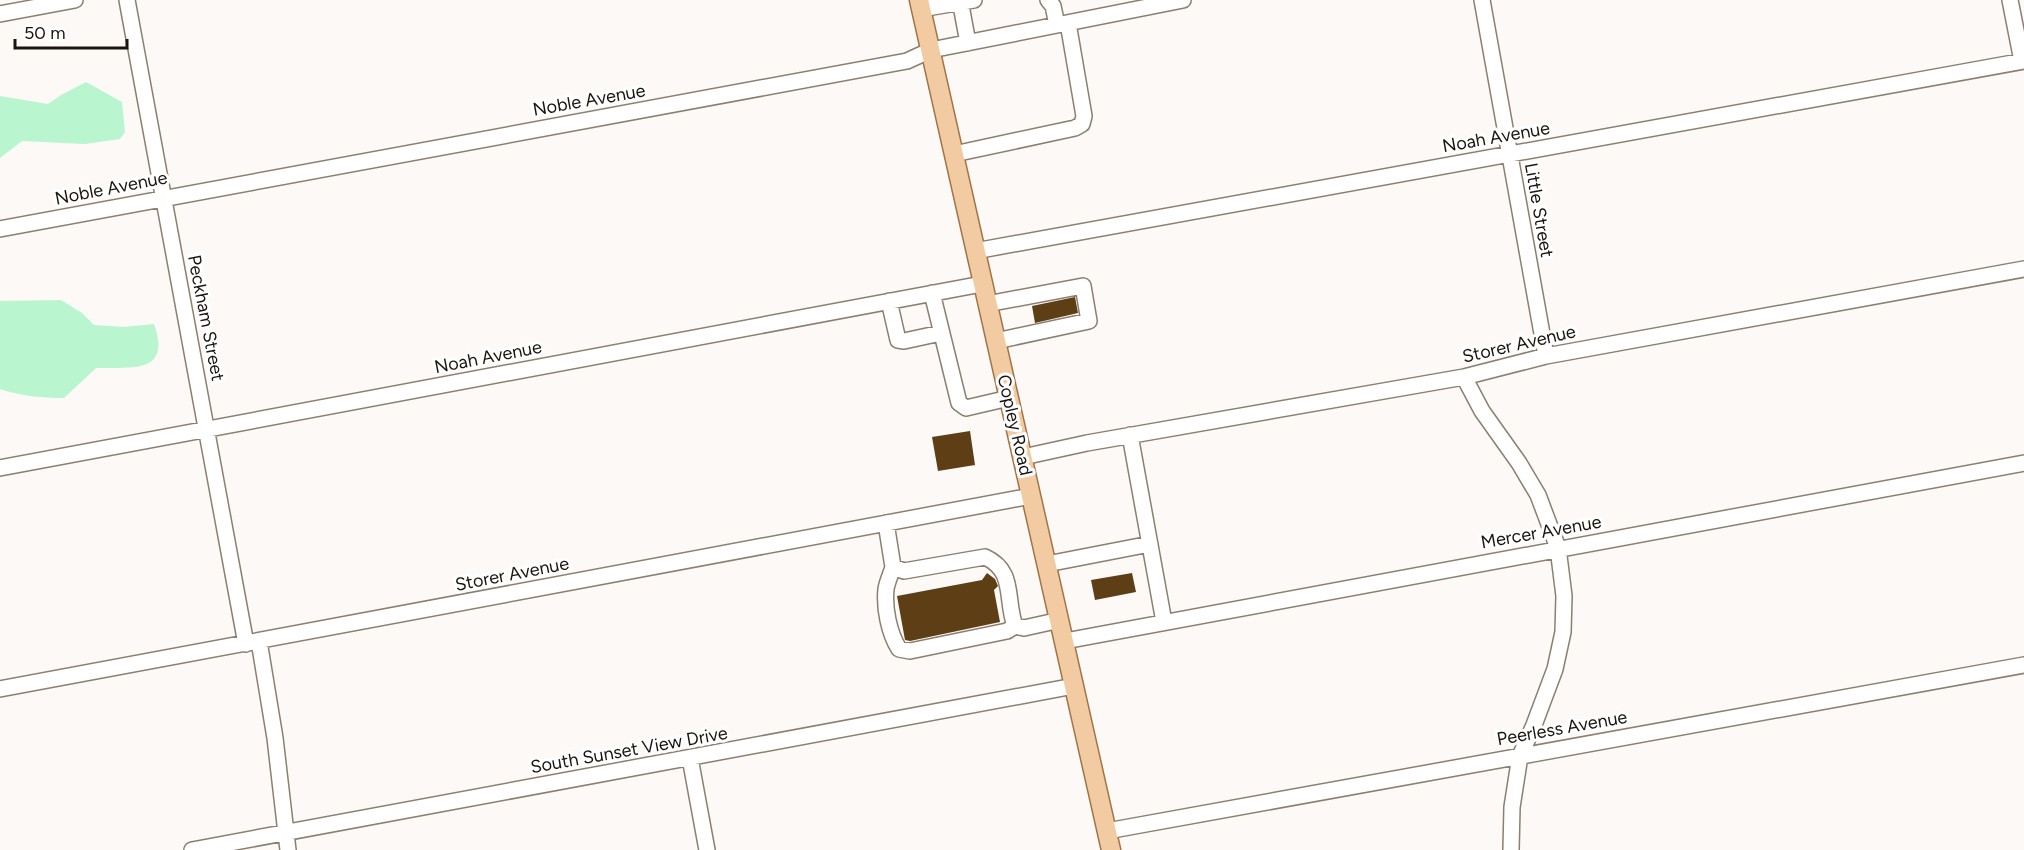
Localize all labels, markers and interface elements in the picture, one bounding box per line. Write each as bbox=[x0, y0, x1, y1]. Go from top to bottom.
scale bar bbox=[15, 12, 128, 50]
text: 50 m bbox=[24, 22, 66, 44]
street label: Noble Avenue bbox=[531, 79, 647, 121]
street label: Noah Avenue bbox=[1440, 117, 1552, 157]
street label: Little Street bbox=[1520, 161, 1558, 259]
street label: Noble Avenue bbox=[53, 166, 169, 210]
street label: Peckham Street bbox=[183, 253, 229, 383]
street label: Storer Avenue bbox=[1460, 320, 1578, 368]
street label: Noah Avenue bbox=[432, 336, 544, 378]
street label: Copley Road bbox=[993, 372, 1037, 478]
street label: Mercer Avenue bbox=[1479, 511, 1603, 553]
street label: Storer Avenue bbox=[453, 552, 571, 596]
street label: Peerless Avenue bbox=[1495, 706, 1629, 750]
street label: South Sunset View Drive bbox=[529, 722, 729, 778]

